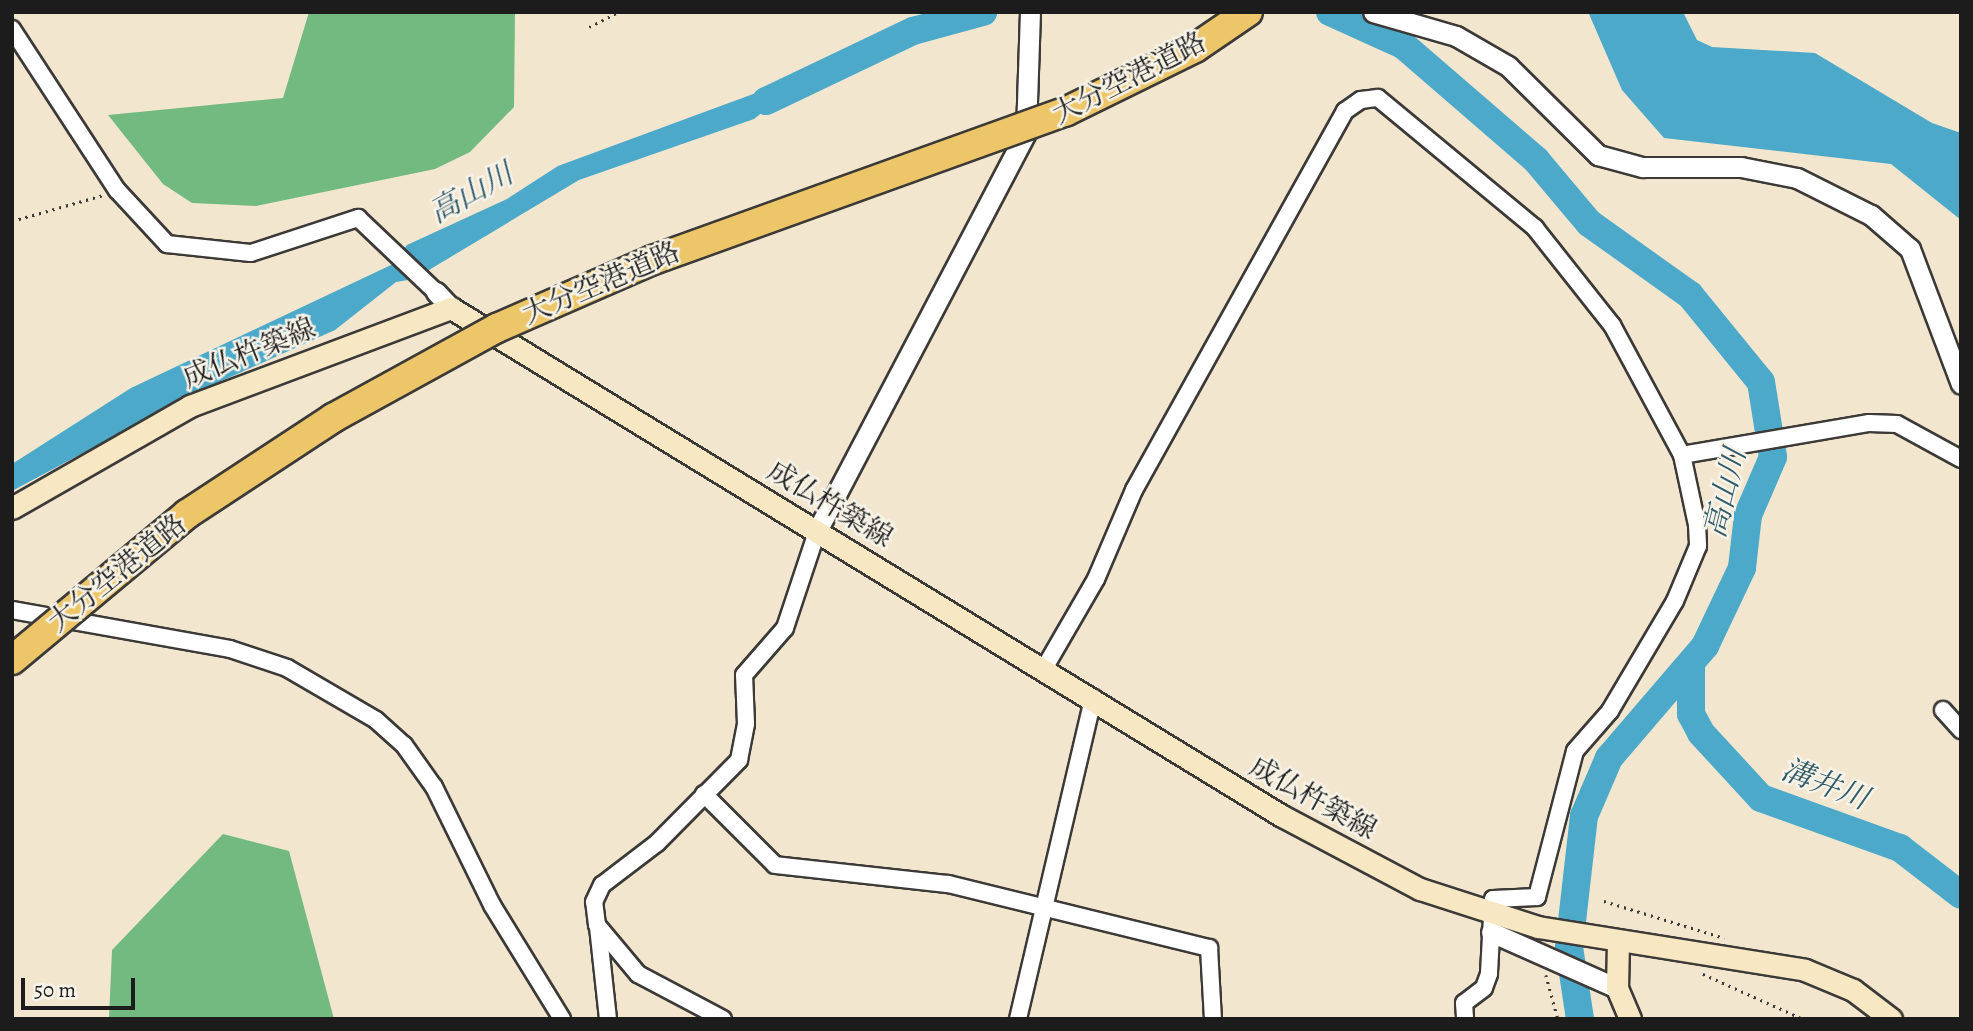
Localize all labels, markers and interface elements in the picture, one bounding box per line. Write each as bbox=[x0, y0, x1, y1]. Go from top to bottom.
street label: 大分空港道路 bbox=[1047, 25, 1211, 131]
water label: 高山川 bbox=[423, 155, 519, 231]
street label: 大分空港道路 bbox=[517, 235, 685, 331]
street label: 成仏杵築線 bbox=[178, 311, 320, 395]
water label: 高山川 bbox=[1697, 445, 1753, 541]
street label: 成仏杵築線 bbox=[761, 454, 899, 554]
street label: 大分空港道路 bbox=[41, 507, 193, 639]
street label: 成仏杵築線 bbox=[1244, 749, 1382, 847]
water label: 溝井川 bbox=[1777, 751, 1873, 817]
scale bar bbox=[24, 964, 138, 1008]
text: 50 m bbox=[34, 976, 76, 1004]

